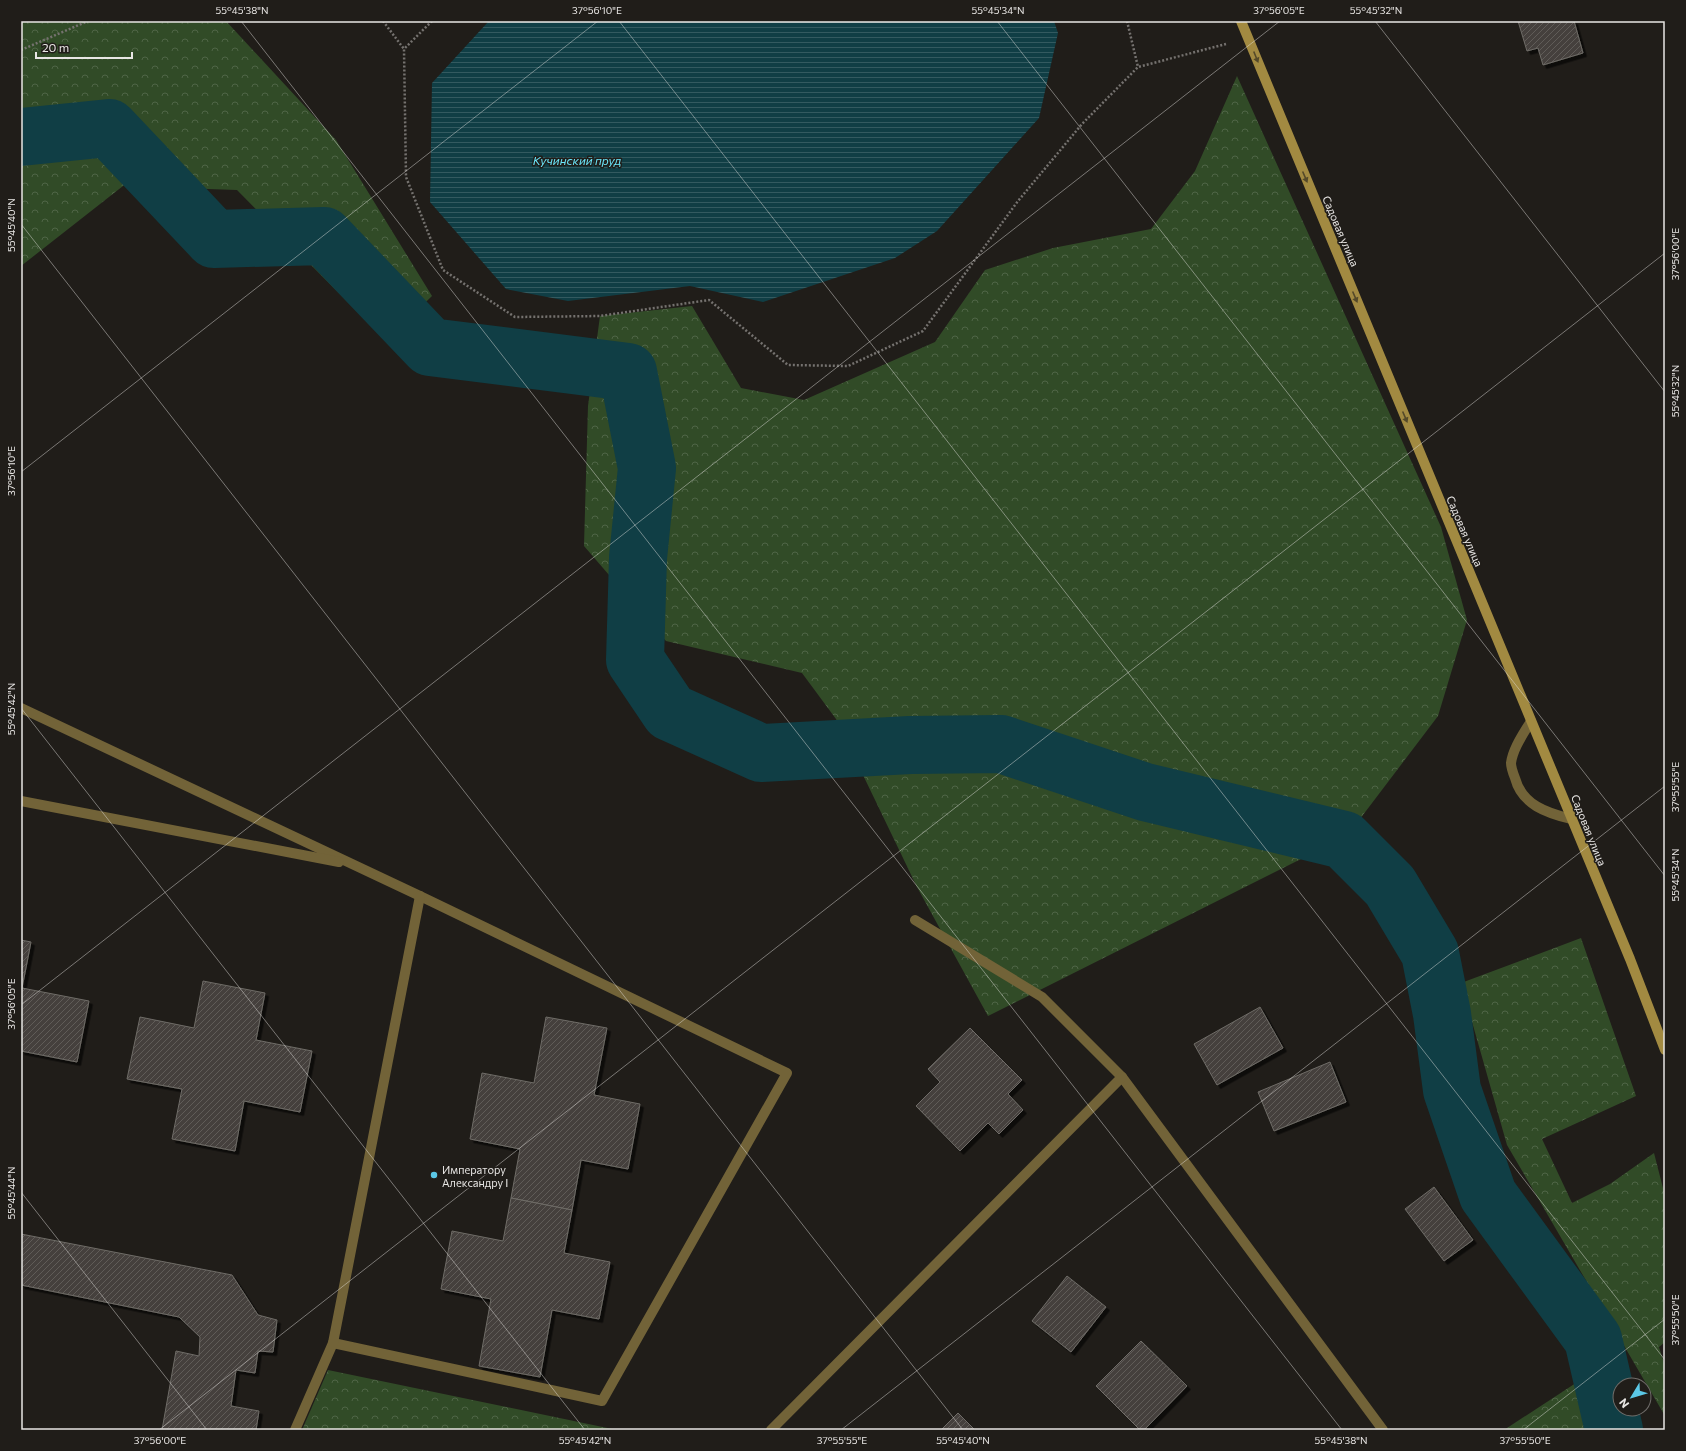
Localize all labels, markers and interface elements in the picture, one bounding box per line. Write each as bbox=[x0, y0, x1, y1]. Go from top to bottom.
text: 55°45'38"N bbox=[216, 4, 269, 16]
text: 37°56'10"E bbox=[572, 4, 622, 16]
text: 55°45'34"N bbox=[972, 4, 1024, 16]
text: 37°56'05"E bbox=[1253, 4, 1305, 16]
text: 55°45'32"N bbox=[1350, 4, 1402, 16]
scale bar bbox=[36, 34, 132, 60]
text: 20 m bbox=[42, 40, 69, 54]
one-way arrow bbox=[1253, 52, 1259, 64]
water label: Кучинский пруд bbox=[533, 153, 621, 167]
one-way arrow bbox=[1303, 172, 1309, 184]
street label: Садовая улица bbox=[1320, 194, 1362, 268]
text: 55°45'40"N bbox=[5, 198, 17, 252]
text: 37°56'00"E bbox=[1669, 228, 1681, 280]
one-way arrow bbox=[1353, 292, 1359, 304]
text: 55°45'32"N bbox=[1669, 365, 1681, 417]
one-way arrow bbox=[1402, 412, 1408, 423]
text: 37°56'10"E bbox=[5, 446, 17, 496]
street label: Садовая улица bbox=[1444, 494, 1486, 568]
text: 55°45'42"N bbox=[5, 683, 17, 735]
text: 37°55'55"E bbox=[1669, 762, 1681, 812]
street label: Садовая улица bbox=[1569, 792, 1609, 868]
text: 55°45'34"N bbox=[1669, 849, 1681, 901]
text: 37°56'05"E bbox=[5, 978, 17, 1030]
place label: Императору Александру I bbox=[442, 1163, 508, 1189]
text: 55°45'44"N bbox=[5, 1166, 17, 1220]
marker: Императору Александру I bbox=[429, 1170, 439, 1180]
text: 37°55'50"E bbox=[1669, 1294, 1681, 1346]
north arrow bbox=[1612, 1377, 1652, 1417]
text: N bbox=[1616, 1396, 1631, 1411]
text: 37°56'00"E bbox=[134, 1434, 186, 1446]
text: 55°45'42"N bbox=[559, 1434, 611, 1446]
text: 37°55'55"E bbox=[817, 1434, 867, 1446]
text: 55°45'40"N bbox=[936, 1434, 990, 1446]
text: 55°45'38"N bbox=[1315, 1434, 1368, 1446]
text: 37°55'50"E bbox=[1499, 1434, 1551, 1446]

